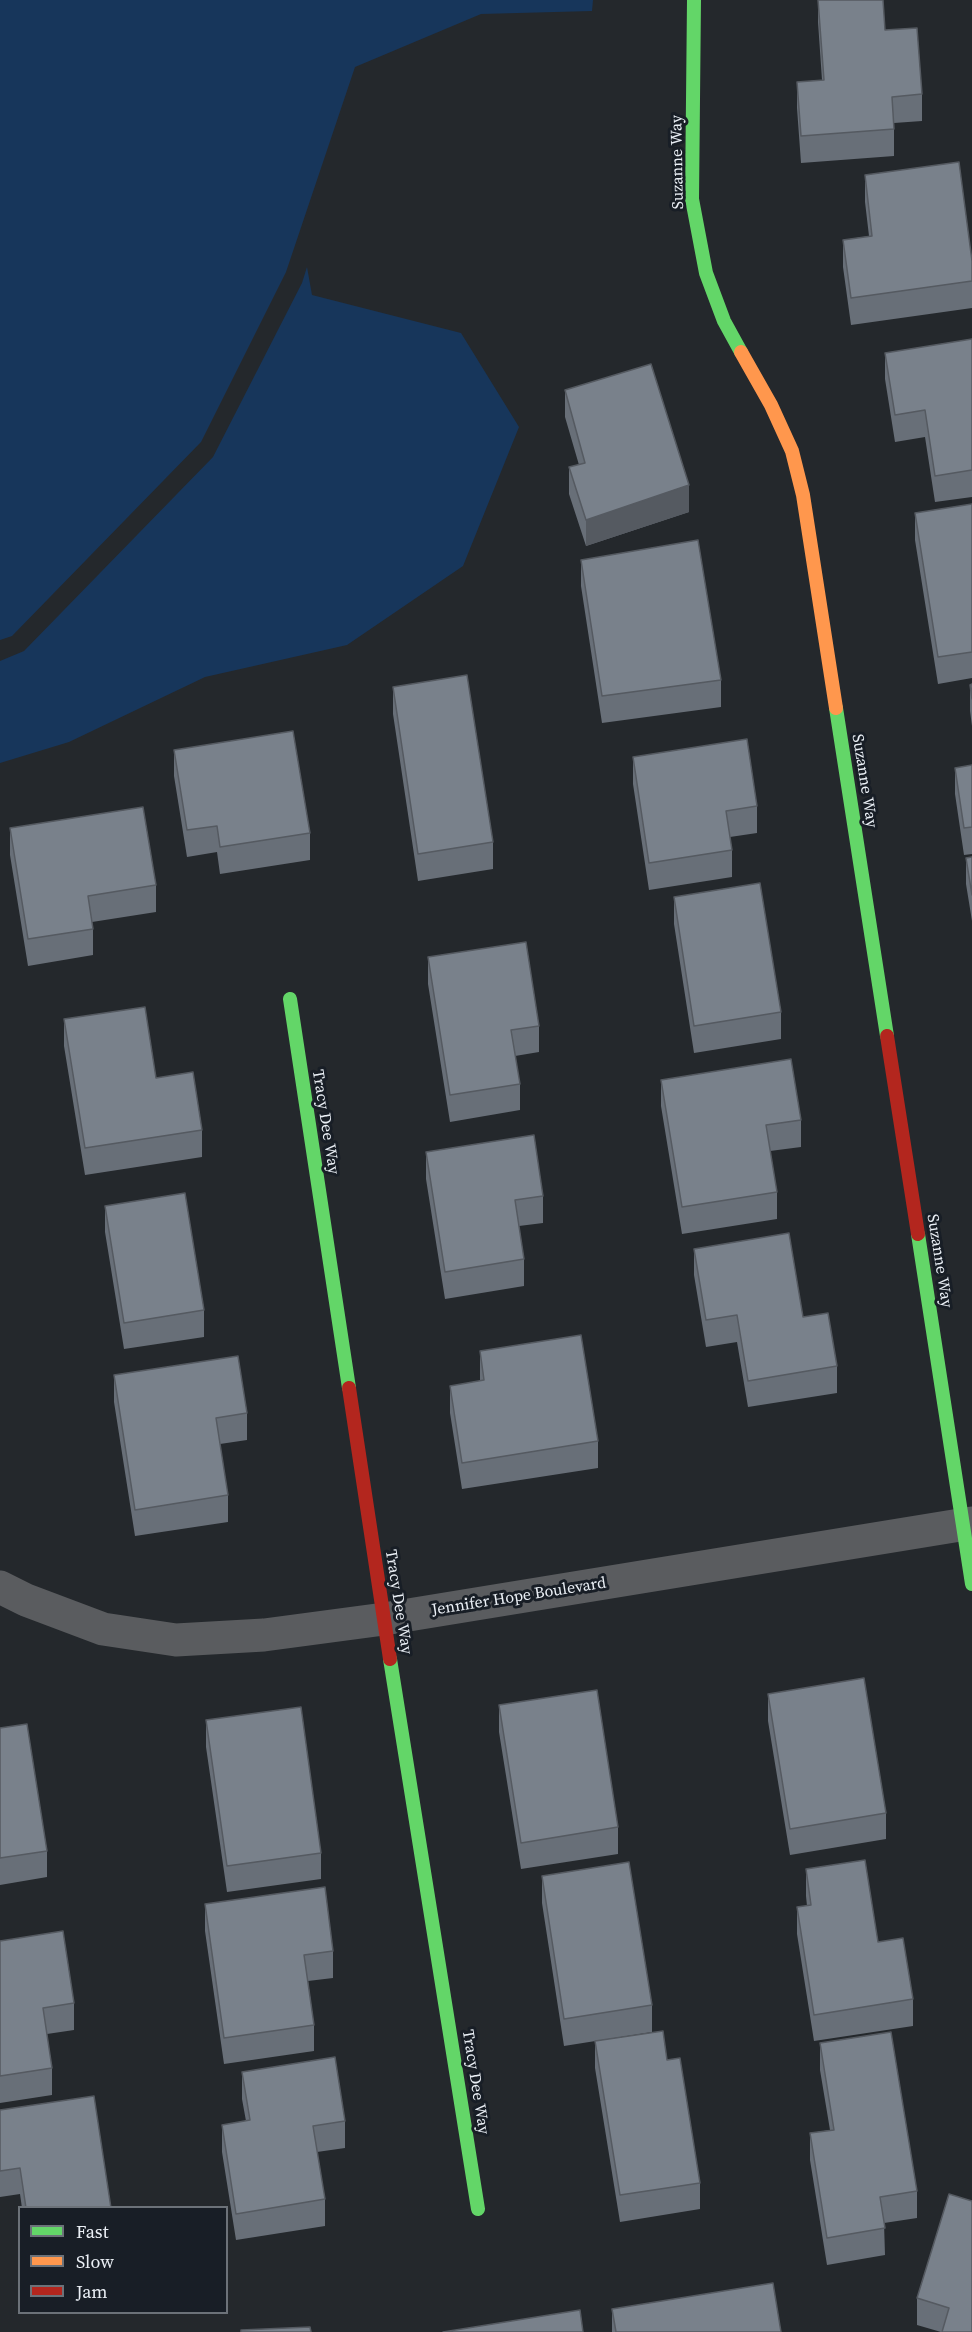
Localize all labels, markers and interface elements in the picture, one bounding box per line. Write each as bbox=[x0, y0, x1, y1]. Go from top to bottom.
street label: Suzanne Way bbox=[668, 115, 688, 209]
street label: Suzanne Way bbox=[847, 733, 881, 829]
street label: Tracy Dee Way bbox=[307, 1068, 343, 1176]
street label: Suzanne Way bbox=[922, 1213, 956, 1309]
street label: Tracy Dee Way bbox=[380, 1548, 416, 1656]
street label: Jennifer Hope Boulevard bbox=[430, 1574, 608, 1620]
street label: Tracy Dee Way bbox=[457, 2028, 493, 2136]
legend bbox=[18, 2206, 228, 2314]
text: Fast bbox=[76, 2219, 109, 2244]
text: Slow bbox=[76, 2249, 114, 2274]
text: Jam bbox=[76, 2279, 108, 2304]

